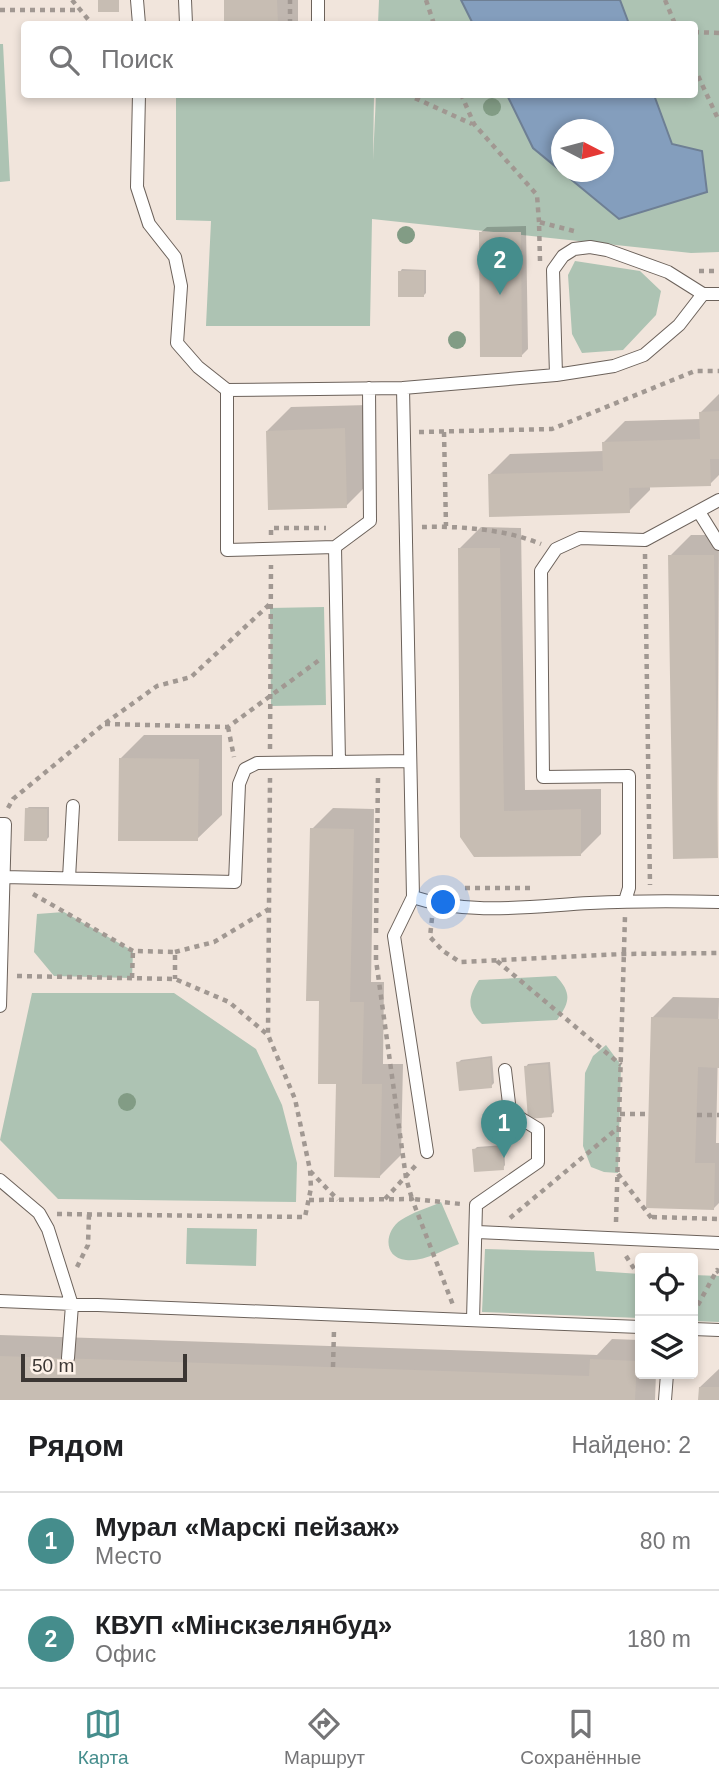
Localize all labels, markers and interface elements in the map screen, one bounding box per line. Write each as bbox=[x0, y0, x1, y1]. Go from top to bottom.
search box bbox=[21, 21, 698, 98]
icon: search bbox=[45, 41, 83, 79]
text: Поиск bbox=[101, 44, 173, 74]
north arrow bbox=[551, 119, 614, 182]
pin: 2 bbox=[477, 237, 523, 295]
your location bbox=[426, 885, 460, 919]
pin: 1 bbox=[481, 1100, 527, 1158]
map controls bbox=[635, 1253, 698, 1379]
button: locate bbox=[635, 1253, 698, 1316]
button: layers bbox=[635, 1316, 698, 1379]
scale bar bbox=[21, 1351, 187, 1383]
text: 50 m bbox=[32, 1355, 74, 1376]
text: Рядом bbox=[28, 1429, 124, 1462]
text: Найдено: 2 bbox=[571, 1432, 691, 1458]
text: Мурал «Марскі пейзаж» bbox=[95, 1512, 400, 1542]
text: 1 bbox=[45, 1528, 57, 1554]
text: 80 m bbox=[640, 1528, 691, 1554]
text: Место bbox=[95, 1543, 162, 1569]
text: КВУП «Мінскзелянбуд» bbox=[95, 1610, 392, 1640]
text: 2 bbox=[45, 1626, 57, 1652]
text: 180 m bbox=[627, 1626, 691, 1652]
text: Офис bbox=[95, 1641, 156, 1667]
tab: Карта bbox=[78, 1705, 129, 1769]
tab: Маршрут bbox=[284, 1705, 365, 1769]
tab: Сохранённые bbox=[520, 1705, 641, 1769]

